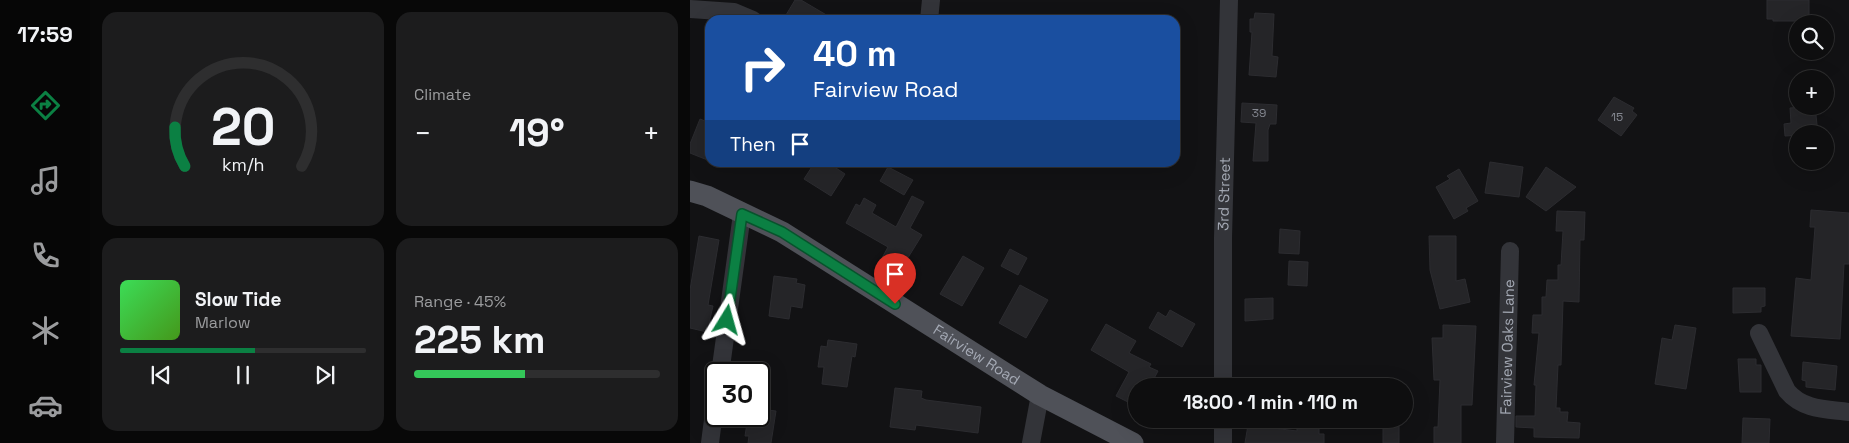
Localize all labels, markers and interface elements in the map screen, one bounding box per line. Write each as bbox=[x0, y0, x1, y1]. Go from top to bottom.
map controls bbox=[1789, 15, 1834, 170]
button: search bbox=[1789, 15, 1834, 60]
text: 17:59 bbox=[17, 20, 73, 48]
text: 40 m bbox=[813, 32, 897, 76]
icon: right bbox=[730, 35, 795, 100]
button: + bbox=[1789, 70, 1834, 115]
text: Fairview Road bbox=[813, 75, 958, 103]
text: Climate bbox=[414, 84, 471, 105]
icon: directions bbox=[28, 88, 63, 123]
text: 20 bbox=[211, 94, 275, 160]
house number: 39 bbox=[1252, 105, 1266, 121]
text: 19° bbox=[509, 109, 565, 157]
house number: 15 bbox=[1611, 109, 1623, 125]
text: − bbox=[414, 115, 431, 151]
text: + bbox=[643, 115, 660, 151]
button: − bbox=[1789, 125, 1834, 170]
icon: arrive bbox=[786, 130, 814, 158]
text: Then bbox=[730, 132, 776, 157]
text: km/h bbox=[222, 153, 264, 176]
street label: 3rd Street bbox=[1213, 157, 1234, 231]
icon: music bbox=[28, 163, 63, 198]
icon: phone bbox=[28, 238, 63, 273]
pin bbox=[874, 253, 916, 304]
icon: arrive bbox=[881, 260, 909, 288]
street label: Fairview Oaks Lane bbox=[1496, 279, 1518, 415]
text: Slow Tide bbox=[195, 287, 281, 312]
text: Range · 45% bbox=[414, 291, 506, 312]
position arrow bbox=[700, 293, 752, 345]
text: Marlow bbox=[195, 312, 251, 333]
icon: climate bbox=[28, 313, 63, 348]
text: 225 km bbox=[414, 316, 545, 364]
street label: Fairview Road bbox=[930, 320, 1024, 389]
icon: previous bbox=[147, 361, 175, 389]
icon: pause bbox=[229, 361, 257, 389]
icon: next bbox=[311, 361, 339, 389]
speed limit sign: 30 bbox=[705, 362, 770, 427]
icon: car bbox=[28, 388, 63, 423]
text: 18:00 · 1 min · 110 m bbox=[1183, 390, 1358, 415]

